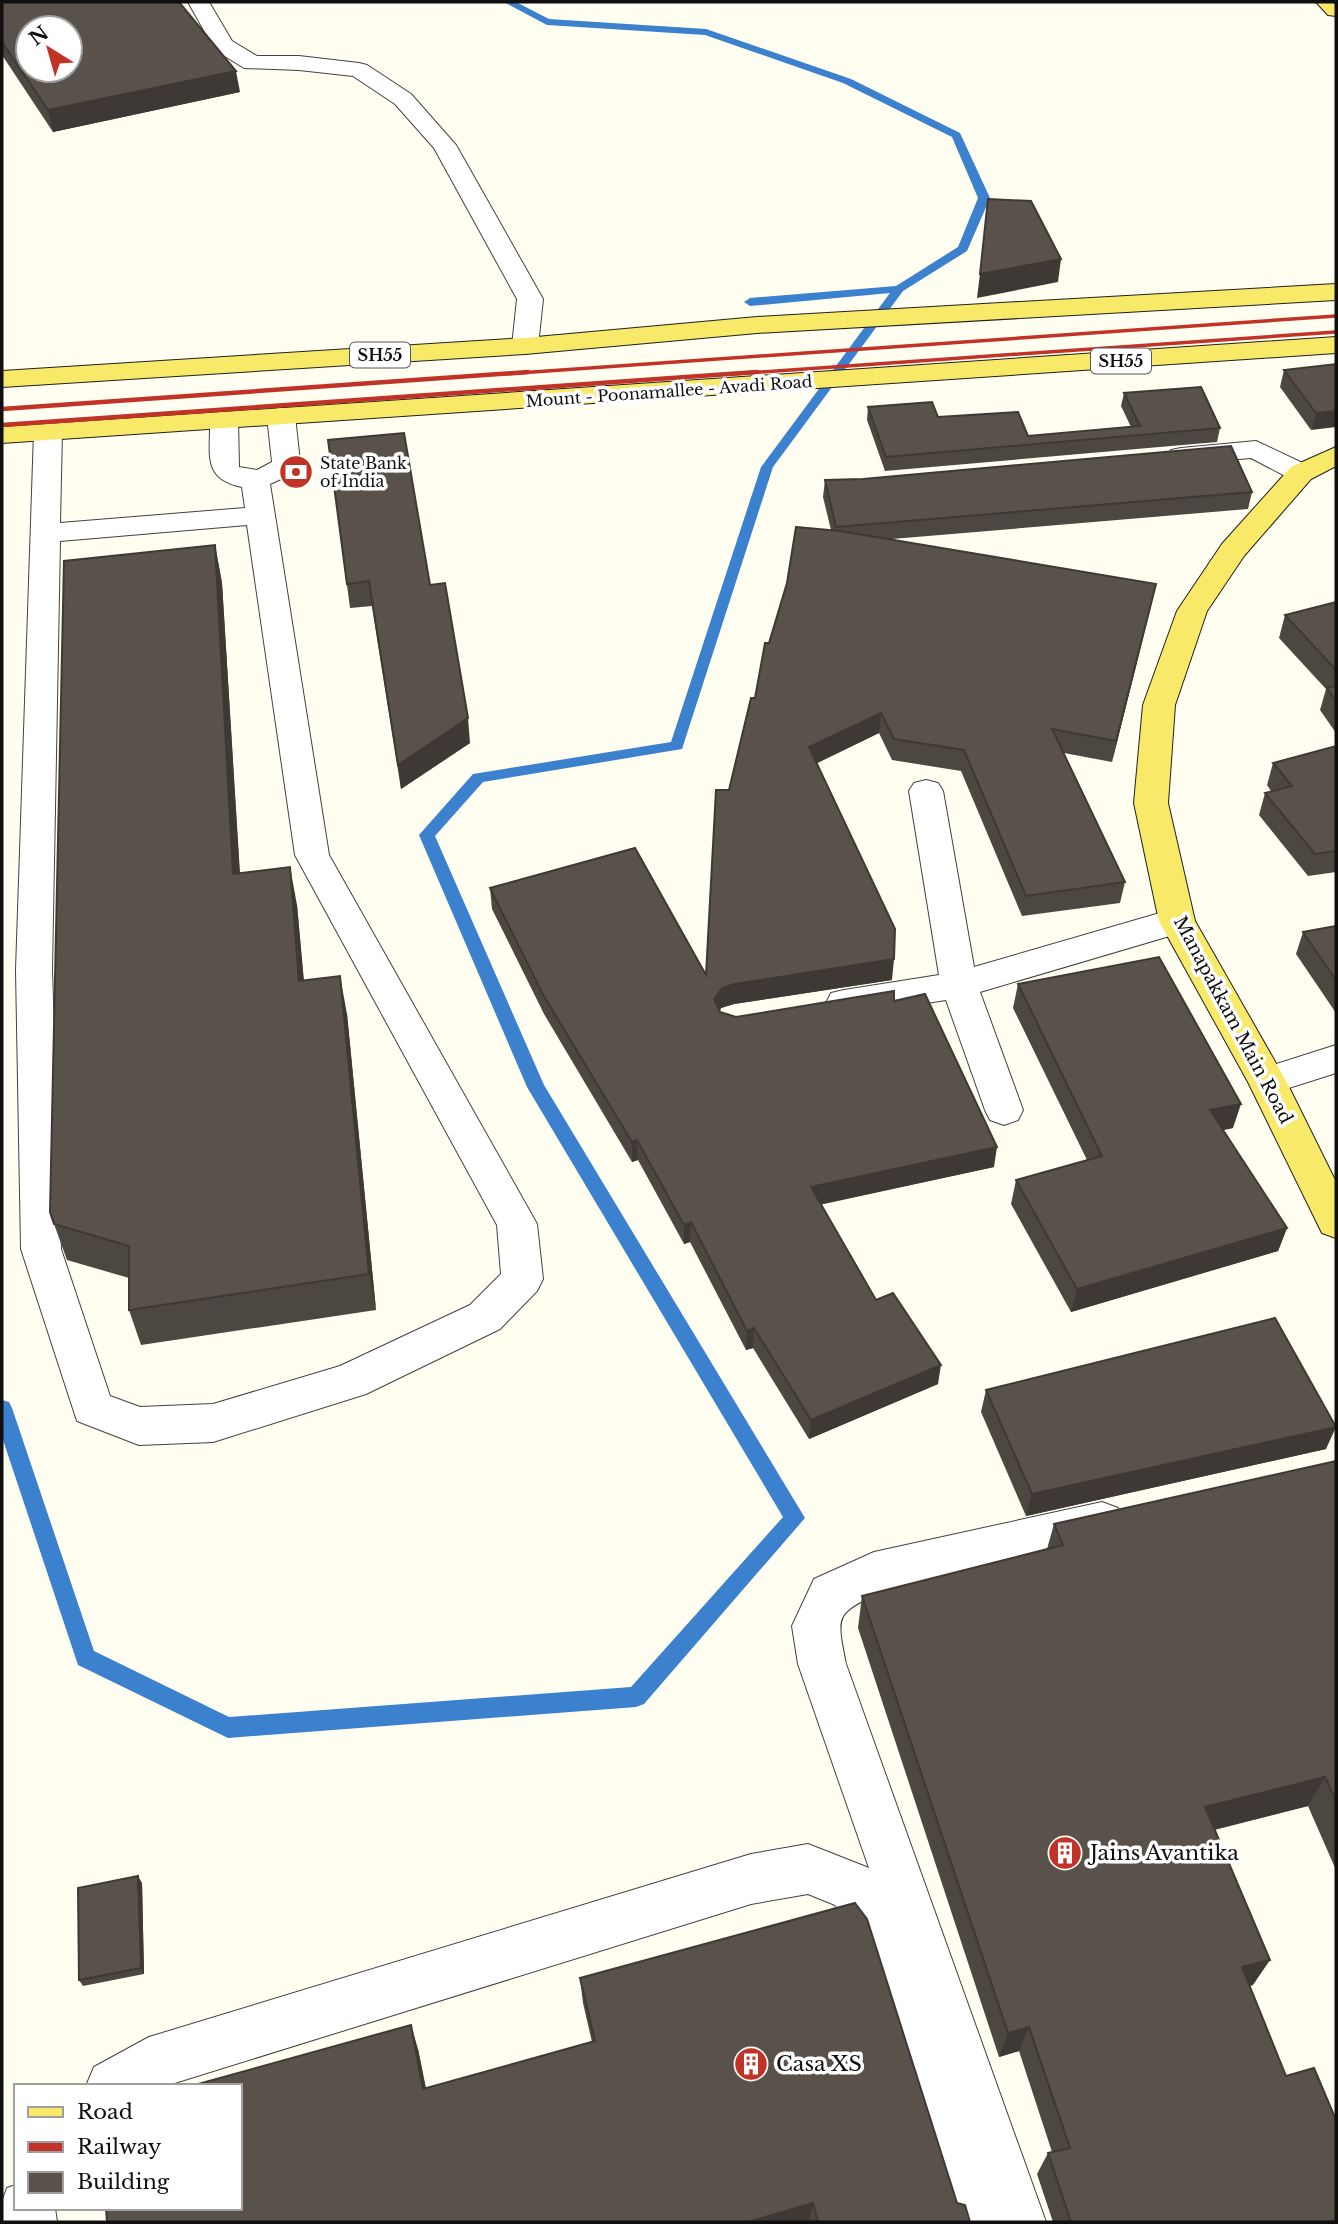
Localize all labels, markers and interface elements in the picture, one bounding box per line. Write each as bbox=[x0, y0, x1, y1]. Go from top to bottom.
north arrow bbox=[14, 14, 84, 84]
text: N bbox=[25, 21, 53, 50]
road number: SH55 bbox=[350, 342, 410, 368]
road number: SH55 bbox=[1091, 348, 1151, 374]
street label: Mount - Poonamallee - Avadi Road bbox=[525, 371, 813, 411]
bank icon: State Bank of India bbox=[277, 453, 315, 491]
place label: State Bank of India bbox=[320, 453, 407, 491]
street label: Manapakkam Main Road bbox=[1169, 912, 1297, 1128]
building icon: Jains Avantika bbox=[1046, 1834, 1084, 1872]
place label: Jains Avantika bbox=[1087, 1840, 1239, 1866]
building icon: Casa XS bbox=[732, 2045, 770, 2083]
place label: Casa XS bbox=[776, 2051, 862, 2077]
legend bbox=[14, 2084, 242, 2210]
text: Road bbox=[77, 2099, 133, 2125]
text: Railway bbox=[77, 2134, 162, 2160]
text: Building bbox=[77, 2169, 170, 2195]

